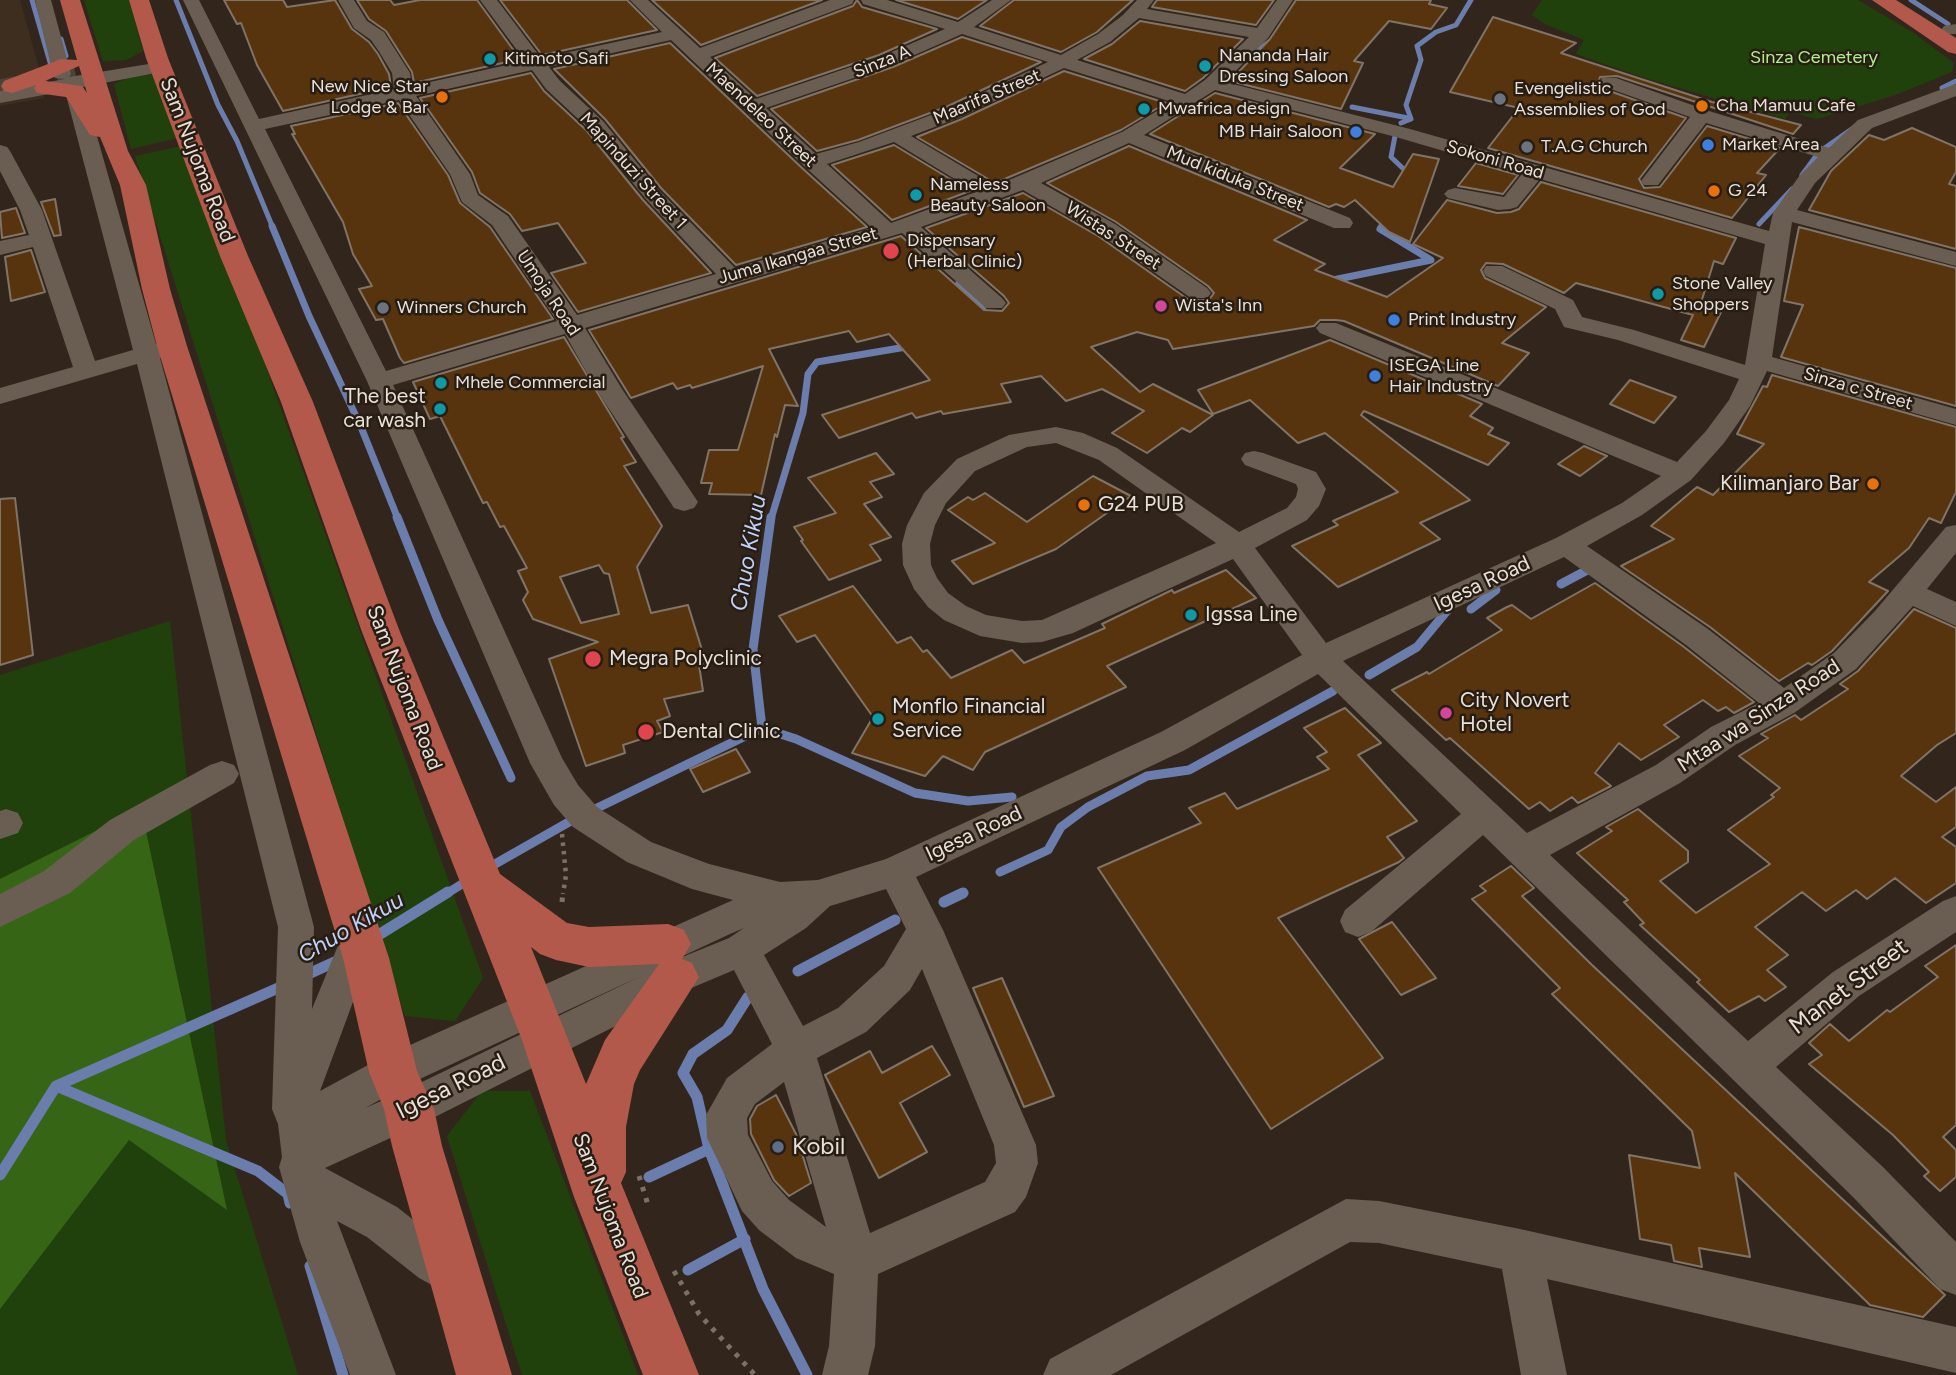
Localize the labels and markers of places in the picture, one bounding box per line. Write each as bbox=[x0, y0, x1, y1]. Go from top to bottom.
place label: Nananda Hair Dressing Saloon bbox=[1219, 45, 1348, 88]
place label: Kitimoto Safi bbox=[504, 48, 609, 70]
marker: Kitimoto Safi bbox=[482, 51, 498, 67]
marker: Nananda Hair Dressing Saloon bbox=[1197, 58, 1213, 74]
place label: New Nice Star Lodge & Bar bbox=[311, 76, 428, 119]
place label: Evengelistic Assemblies of God bbox=[1514, 78, 1666, 120]
marker: New Nice Star Lodge & Bar bbox=[434, 89, 450, 105]
marker: Evengelistic Assemblies of God bbox=[1492, 91, 1508, 107]
place label: Cha Mamuu Cafe bbox=[1716, 95, 1855, 117]
place label: Mwafrica design bbox=[1158, 98, 1290, 120]
marker: Cha Mamuu Cafe bbox=[1694, 98, 1710, 114]
marker: Mwafrica design bbox=[1136, 101, 1152, 117]
place label: MB Hair Saloon bbox=[1219, 121, 1342, 143]
marker: MB Hair Saloon bbox=[1348, 124, 1364, 140]
place label: Market Area bbox=[1722, 134, 1819, 156]
place label: T.A.G Church bbox=[1541, 136, 1648, 158]
marker: Market Area bbox=[1700, 137, 1716, 153]
marker: T.A.G Church bbox=[1519, 139, 1535, 155]
place label: Nameless Beauty Saloon bbox=[930, 174, 1046, 216]
place label: G 24 bbox=[1728, 180, 1767, 202]
marker: G 24 bbox=[1706, 183, 1722, 199]
marker: Nameless Beauty Saloon bbox=[908, 187, 924, 203]
place label: Dispensary (Herbal Clinic) bbox=[907, 230, 1022, 272]
marker: Dispensary (Herbal Clinic) bbox=[881, 241, 901, 261]
place label: Stone Valley Shoppers bbox=[1672, 273, 1772, 316]
marker: Stone Valley Shoppers bbox=[1650, 286, 1666, 302]
place label: Wista's Inn bbox=[1175, 295, 1262, 317]
place label: Winners Church bbox=[397, 297, 526, 319]
marker: Wista's Inn bbox=[1153, 298, 1169, 314]
marker: Winners Church bbox=[375, 300, 391, 316]
place label: Print Industry bbox=[1408, 309, 1516, 331]
marker: Print Industry bbox=[1386, 312, 1402, 328]
place label: ISEGA Line Hair Industry bbox=[1389, 355, 1493, 398]
marker: ISEGA Line Hair Industry bbox=[1367, 368, 1383, 384]
place label: Mhele Commercial bbox=[455, 372, 605, 394]
marker: Mhele Commercial bbox=[433, 375, 449, 391]
place label: The best car wash bbox=[343, 384, 426, 434]
marker: The best car wash bbox=[432, 401, 448, 417]
place label: Kilimanjaro Bar bbox=[1720, 471, 1859, 497]
marker: Kilimanjaro Bar bbox=[1865, 476, 1881, 492]
place label: G24 PUB bbox=[1098, 492, 1184, 518]
marker: G24 PUB bbox=[1076, 497, 1092, 513]
place label: Igssa Line bbox=[1205, 602, 1297, 628]
marker: Igssa Line bbox=[1183, 607, 1199, 623]
place label: Megra Polyclinic bbox=[609, 646, 762, 672]
marker: Megra Polyclinic bbox=[583, 649, 603, 669]
place label: City Novert Hotel bbox=[1460, 688, 1570, 738]
place label: Monflo Financial Service bbox=[892, 694, 1045, 744]
marker: City Novert Hotel bbox=[1438, 705, 1454, 721]
marker: Monflo Financial Service bbox=[870, 711, 886, 727]
place label: Dental Clinic bbox=[662, 719, 781, 745]
marker: Dental Clinic bbox=[636, 722, 656, 742]
place label: Kobil bbox=[792, 1133, 845, 1161]
marker: Kobil bbox=[770, 1139, 786, 1155]

